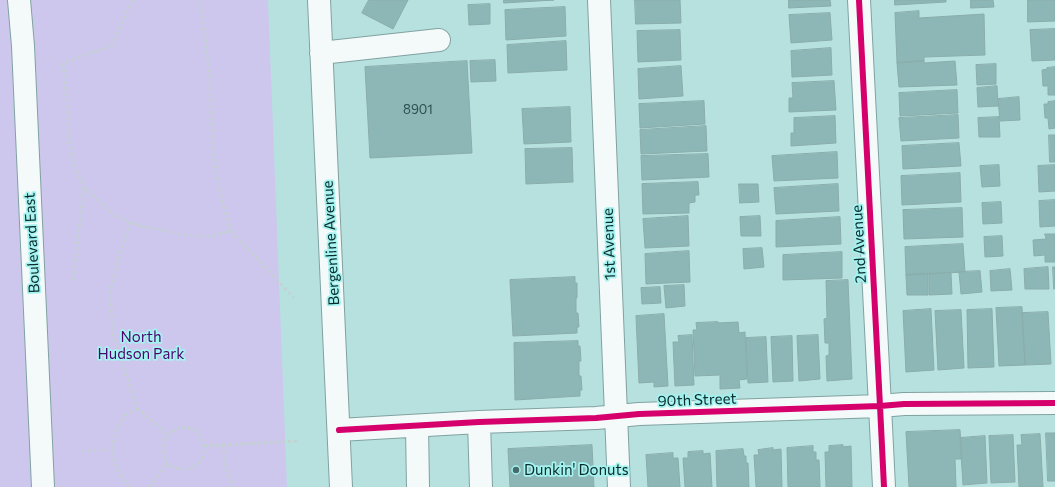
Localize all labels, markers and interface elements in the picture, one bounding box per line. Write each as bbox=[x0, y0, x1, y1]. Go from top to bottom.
house number: 8901 bbox=[403, 102, 433, 118]
street label: Bergenline Avenue bbox=[319, 180, 343, 306]
street label: Boulevard East bbox=[20, 192, 44, 294]
street label: 2nd Avenue bbox=[848, 204, 870, 284]
street label: 1st Avenue bbox=[599, 208, 619, 280]
park label: North Hudson Park bbox=[98, 328, 184, 363]
street label: 90th Street bbox=[657, 390, 737, 410]
place label: Dunkin' Donuts bbox=[524, 461, 628, 479]
marker: Dunkin' Donuts bbox=[511, 465, 521, 475]

